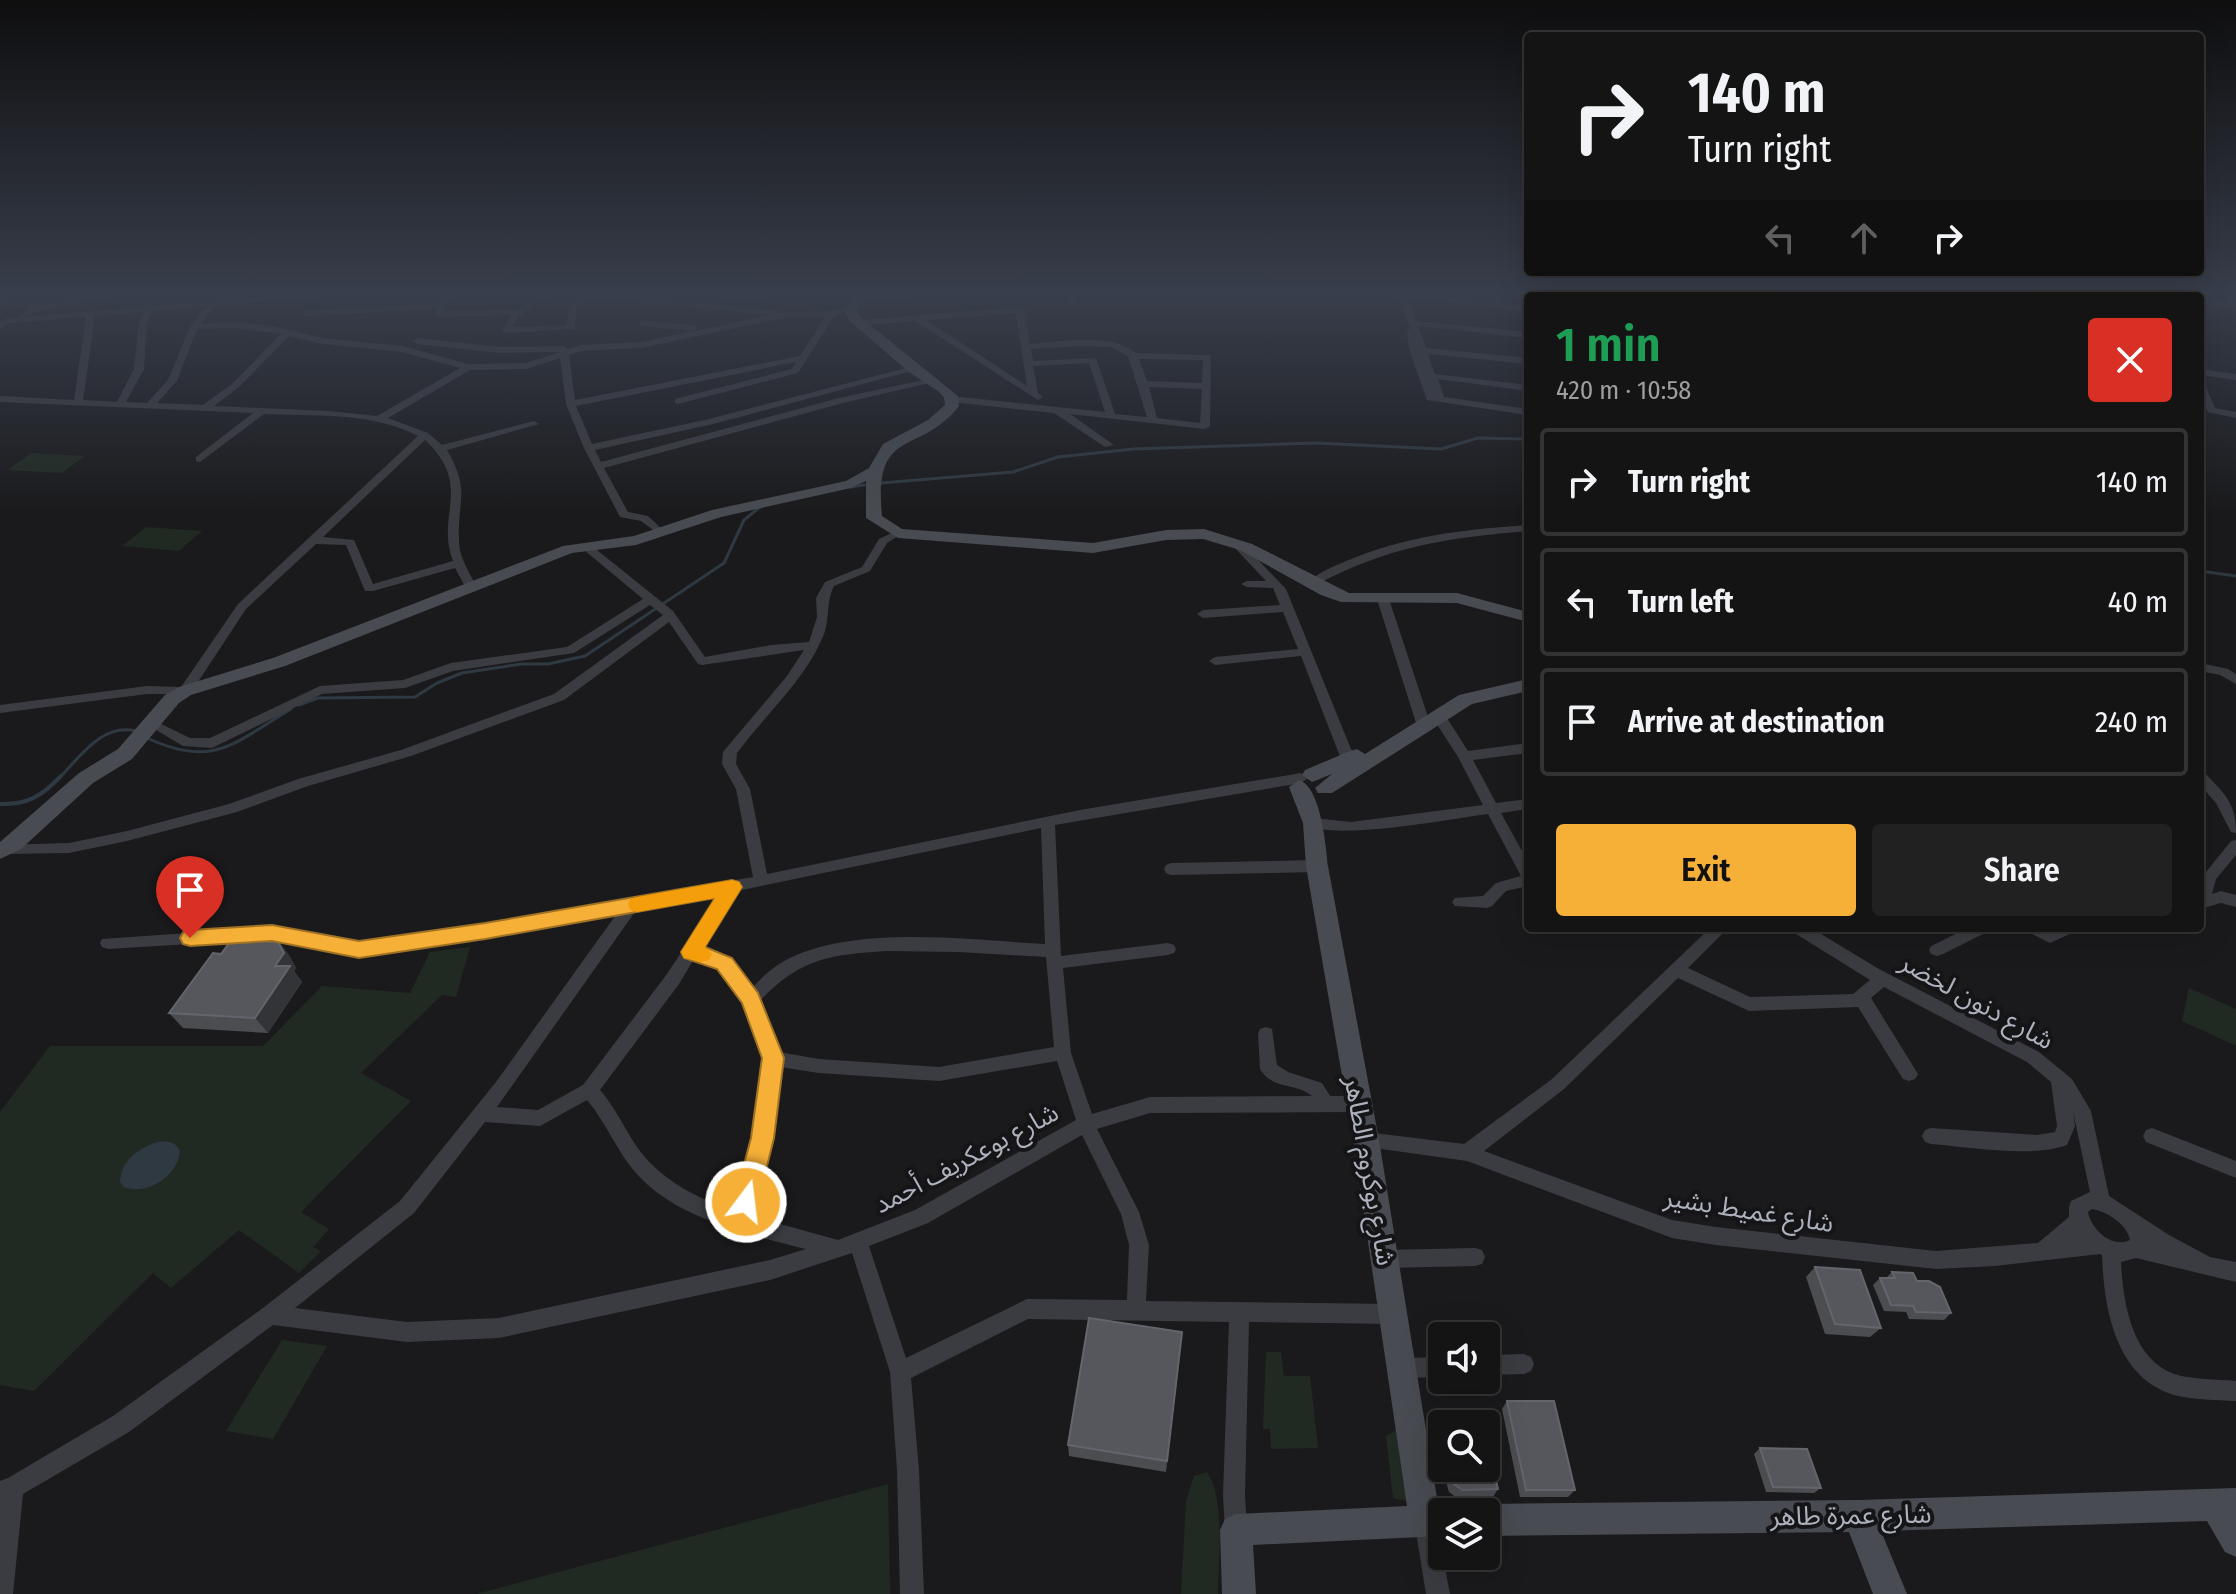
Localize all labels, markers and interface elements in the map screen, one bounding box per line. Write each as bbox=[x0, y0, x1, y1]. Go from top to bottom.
text: 140 m bbox=[1688, 60, 1825, 127]
icon: right bbox=[1556, 64, 1660, 168]
text: Turn right bbox=[1688, 128, 1831, 172]
icon: left bbox=[1758, 216, 1802, 260]
icon: ahead bbox=[1842, 216, 1886, 260]
icon: right bbox=[1926, 216, 1970, 260]
text: 1 min bbox=[1556, 316, 1661, 374]
button: close bbox=[2088, 318, 2172, 402]
text: 420 m · 10:58 bbox=[1556, 375, 1691, 406]
icon: right bbox=[1560, 460, 1604, 504]
text: Turn right bbox=[1628, 464, 1750, 500]
text: 140 m bbox=[2096, 464, 2168, 500]
icon: left bbox=[1560, 580, 1604, 624]
text: Turn left bbox=[1628, 584, 1734, 620]
text: 40 m bbox=[2108, 584, 2168, 620]
icon: arrive bbox=[1560, 700, 1604, 744]
text: Arrive at destination bbox=[1628, 704, 1885, 740]
text: 240 m bbox=[2095, 704, 2168, 740]
button: Exit bbox=[1556, 824, 1856, 916]
button: Share bbox=[1872, 824, 2172, 916]
pin bbox=[156, 856, 224, 938]
icon: arrive bbox=[168, 868, 212, 912]
street label: شارع دنون لخضر bbox=[1892, 946, 2059, 1059]
street label: شارع بوكروم الطاهر bbox=[1333, 1073, 1401, 1269]
street label: شارع بوعكريف أحمد bbox=[868, 1096, 1065, 1223]
position arrow bbox=[704, 1160, 788, 1244]
street label: شارع غميط بشير bbox=[1660, 1182, 1836, 1242]
map controls bbox=[1428, 1322, 1500, 1570]
button: sound bbox=[1428, 1322, 1500, 1394]
button: search bbox=[1428, 1410, 1500, 1482]
button: layers bbox=[1428, 1498, 1500, 1570]
street label: شارع عمرة طاهر bbox=[1769, 1499, 1932, 1535]

